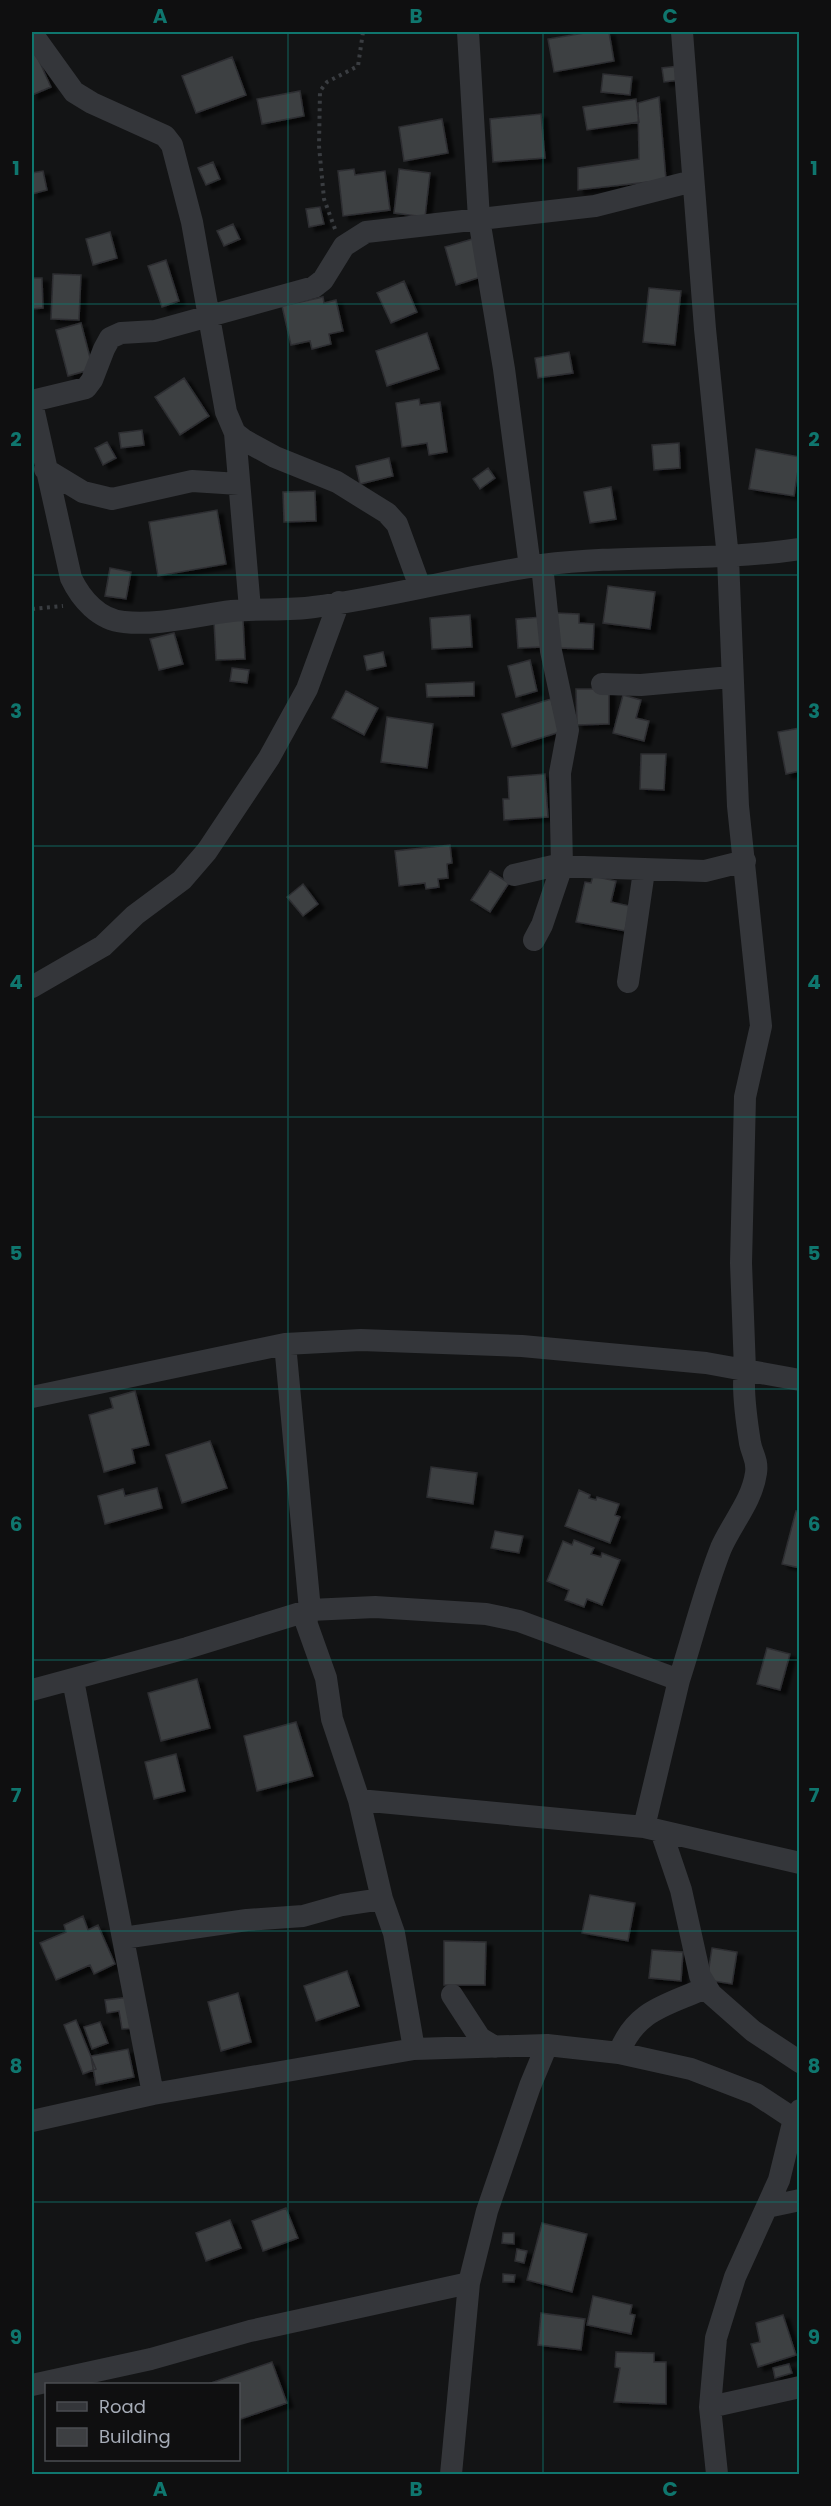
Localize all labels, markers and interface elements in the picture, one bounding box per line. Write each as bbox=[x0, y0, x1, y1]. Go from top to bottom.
text: A bbox=[153, 2, 168, 30]
text: B bbox=[409, 2, 423, 30]
text: C bbox=[662, 2, 678, 30]
text: 1 bbox=[12, 154, 20, 182]
text: 1 bbox=[810, 154, 818, 182]
text: 2 bbox=[10, 425, 22, 453]
text: 2 bbox=[808, 425, 820, 453]
text: 3 bbox=[10, 697, 22, 725]
text: 3 bbox=[808, 697, 820, 725]
text: 4 bbox=[9, 968, 23, 996]
text: 4 bbox=[807, 968, 821, 996]
text: 5 bbox=[10, 1239, 23, 1267]
text: 5 bbox=[808, 1239, 821, 1267]
text: 6 bbox=[10, 1510, 22, 1538]
text: 6 bbox=[808, 1510, 820, 1538]
text: 7 bbox=[11, 1781, 22, 1809]
text: 7 bbox=[809, 1781, 820, 1809]
text: 8 bbox=[10, 2052, 22, 2080]
text: 8 bbox=[808, 2052, 820, 2080]
text: 9 bbox=[10, 2323, 22, 2351]
text: 9 bbox=[808, 2323, 820, 2351]
legend bbox=[45, 2383, 240, 2461]
text: Road bbox=[99, 2394, 146, 2419]
text: Building bbox=[99, 2424, 171, 2449]
text: A bbox=[153, 2475, 168, 2503]
text: B bbox=[409, 2475, 423, 2503]
text: C bbox=[662, 2475, 678, 2503]

